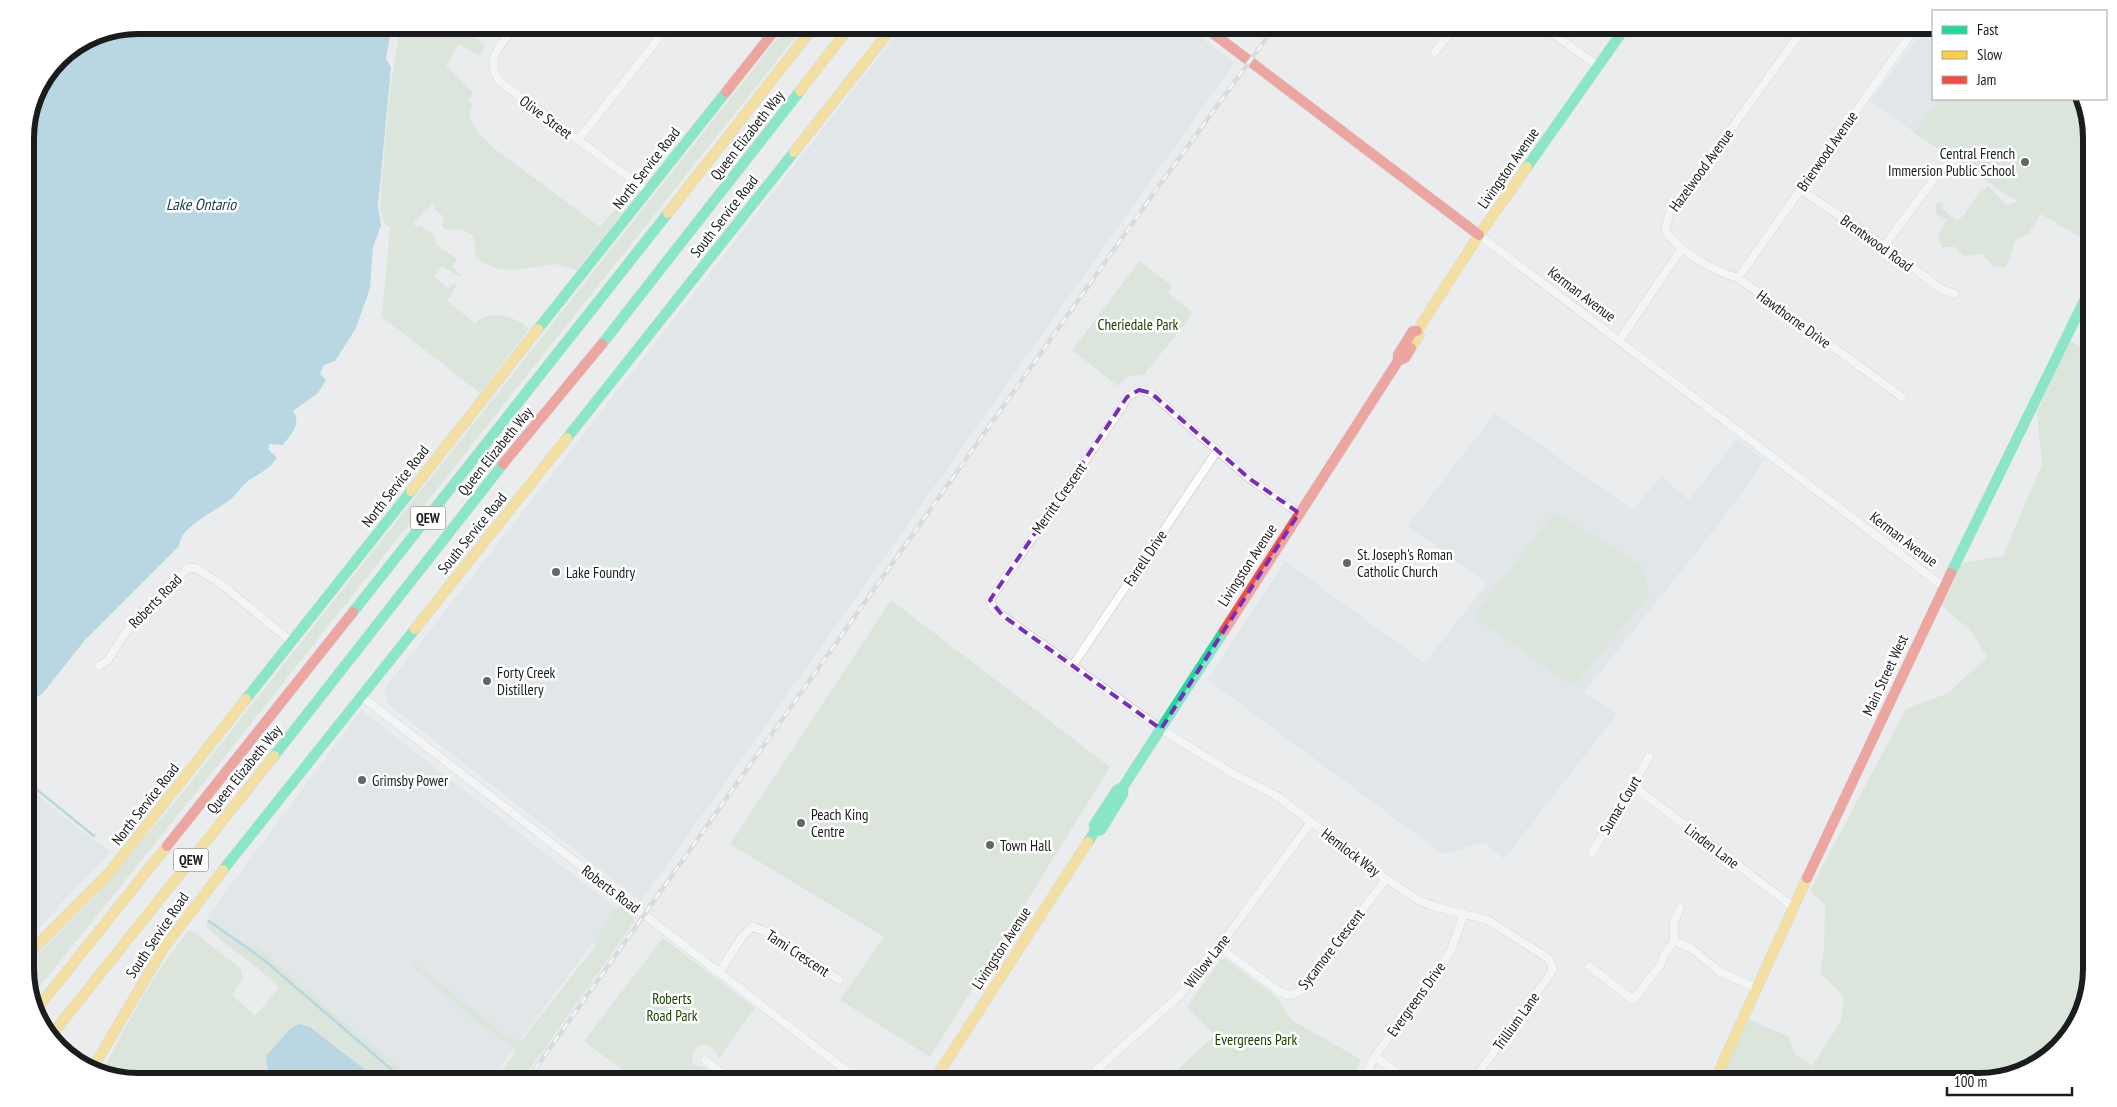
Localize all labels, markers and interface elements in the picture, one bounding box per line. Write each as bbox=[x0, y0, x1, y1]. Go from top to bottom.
legend bbox=[1932, 10, 2107, 100]
text: Fast bbox=[1977, 20, 1998, 39]
text: Slow bbox=[1977, 45, 2002, 64]
text: Jam bbox=[1976, 70, 1996, 89]
street label: Queen Elizabeth Way bbox=[706, 86, 788, 184]
street label: Olive Street bbox=[516, 91, 576, 143]
street label: Brierwood Avenue bbox=[1792, 107, 1862, 195]
street label: North Service Road bbox=[608, 123, 684, 213]
street label: Livingston Avenue bbox=[1473, 124, 1543, 212]
street label: Hazelwood Avenue bbox=[1665, 125, 1737, 215]
place label: Central French Immersion Public School bbox=[1888, 144, 2015, 180]
marker: Central French Immersion Public School bbox=[2019, 156, 2031, 168]
street label: South Service Road bbox=[686, 171, 762, 261]
water label: Lake Ontario bbox=[166, 194, 237, 214]
street label: Brentwood Road bbox=[1837, 210, 1917, 276]
street label: Kerman Avenue bbox=[1544, 262, 1620, 326]
street label: Hawthorne Drive bbox=[1753, 286, 1835, 352]
park label: Cheriedale Park bbox=[1098, 315, 1179, 334]
street label: Queen Elizabeth Way bbox=[453, 402, 537, 499]
street label: North Service Road bbox=[357, 441, 433, 531]
street label: Merritt Crescent bbox=[1027, 459, 1091, 537]
street label: South Service Road bbox=[433, 488, 511, 578]
road number: QEW bbox=[410, 506, 446, 530]
street label: Kerman Avenue bbox=[1866, 507, 1942, 571]
street label: Livingston Avenue bbox=[1213, 520, 1281, 610]
street label: Farrell Drive bbox=[1119, 526, 1171, 590]
place label: St. Joseph's Roman Catholic Church bbox=[1357, 545, 1453, 581]
marker: St. Joseph's Roman Catholic Church bbox=[1341, 557, 1353, 569]
place label: Lake Foundry bbox=[566, 563, 635, 582]
marker: Lake Foundry bbox=[550, 566, 562, 578]
street label: Roberts Road bbox=[124, 570, 186, 632]
street label: Main Street West bbox=[1858, 631, 1912, 719]
place label: Forty Creek Distillery bbox=[497, 663, 556, 699]
marker: Forty Creek Distillery bbox=[481, 675, 493, 687]
street label: Queen Elizabeth Way bbox=[202, 720, 286, 817]
street label: North Service Road bbox=[107, 759, 183, 849]
place label: Grimsby Power bbox=[372, 771, 449, 790]
street label: Sumac Court bbox=[1595, 772, 1645, 838]
marker: Grimsby Power bbox=[356, 774, 368, 786]
place label: Peach King Centre bbox=[811, 805, 868, 841]
marker: Peach King Centre bbox=[795, 817, 807, 829]
street label: Linden Lane bbox=[1681, 819, 1743, 873]
street label: Hemlock Way bbox=[1318, 824, 1385, 881]
place label: Town Hall bbox=[1000, 836, 1052, 855]
marker: Town Hall bbox=[984, 839, 996, 851]
road number: QEW bbox=[174, 848, 208, 872]
street label: Roberts Road bbox=[578, 861, 644, 917]
street label: South Service Road bbox=[121, 889, 193, 981]
street label: Livingston Avenue bbox=[967, 903, 1035, 993]
street label: Sycamore Crescent bbox=[1294, 905, 1368, 993]
street label: Tami Crescent bbox=[763, 926, 833, 980]
street label: Willow Lane bbox=[1180, 930, 1234, 992]
street label: Evergreens Drive bbox=[1383, 958, 1449, 1040]
street label: Trillium Lane bbox=[1489, 988, 1543, 1054]
park label: Roberts Road Park bbox=[646, 989, 698, 1025]
park label: Evergreens Park bbox=[1215, 1030, 1297, 1049]
scale bar bbox=[1947, 1064, 2072, 1096]
text: 100 m bbox=[1954, 1072, 1987, 1091]

